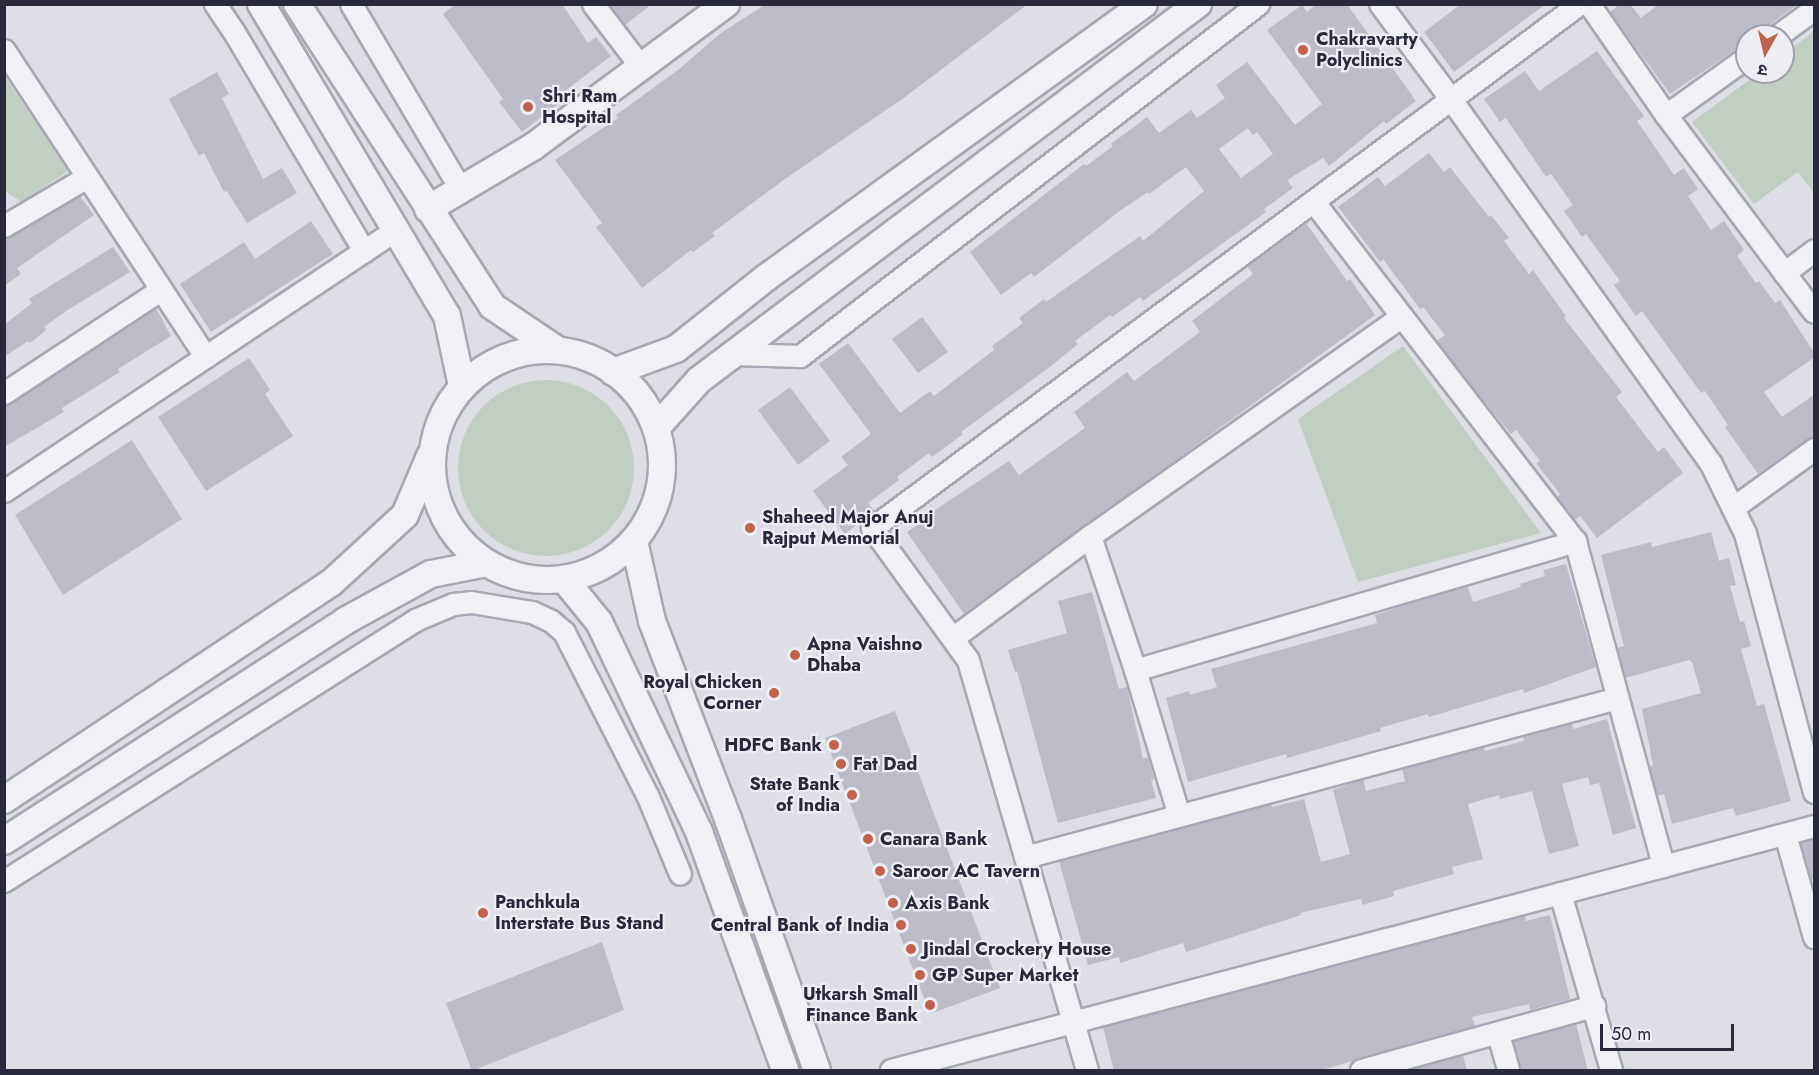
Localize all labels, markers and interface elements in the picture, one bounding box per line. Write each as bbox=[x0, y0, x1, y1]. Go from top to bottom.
north arrow bbox=[1735, 24, 1795, 84]
place label: Chakravarty Polyclinics bbox=[1316, 29, 1418, 72]
marker: Chakravarty Polyclinics bbox=[1294, 41, 1312, 59]
text: उ bbox=[1756, 58, 1769, 82]
place label: Shri Ram Hospital bbox=[542, 86, 617, 128]
marker: Shri Ram Hospital bbox=[519, 98, 537, 116]
place label: Shaheed Major Anuj Rajput Memorial bbox=[762, 507, 933, 550]
marker: Shaheed Major Anuj Rajput Memorial bbox=[743, 521, 757, 535]
place label: Apna Vaishno Dhaba bbox=[807, 634, 922, 676]
marker: Apna Vaishno Dhaba bbox=[788, 648, 802, 662]
place label: Royal Chicken Corner bbox=[643, 672, 762, 714]
marker: Royal Chicken Corner bbox=[767, 686, 781, 700]
place label: HDFC Bank bbox=[724, 734, 822, 756]
marker: HDFC Bank bbox=[827, 738, 841, 752]
place label: Fat Dad bbox=[853, 753, 917, 775]
marker: Fat Dad bbox=[834, 757, 848, 771]
place label: State Bank of India bbox=[749, 774, 840, 816]
marker: State Bank of India bbox=[845, 788, 859, 802]
place label: Canara Bank bbox=[880, 828, 987, 850]
marker: Canara Bank bbox=[861, 832, 875, 846]
place label: Saroor AC Tavern bbox=[892, 860, 1040, 882]
marker: Saroor AC Tavern bbox=[873, 864, 887, 878]
place label: Panchkula Interstate Bus Stand bbox=[495, 892, 664, 934]
place label: Axis Bank bbox=[905, 892, 990, 914]
marker: Axis Bank bbox=[886, 896, 900, 910]
marker: Panchkula Interstate Bus Stand bbox=[476, 906, 490, 920]
place label: Central Bank of India bbox=[711, 914, 889, 936]
marker: Central Bank of India bbox=[894, 918, 908, 932]
place label: Jindal Crockery House bbox=[923, 938, 1111, 960]
marker: Jindal Crockery House bbox=[904, 942, 918, 956]
place label: GP Super Market bbox=[932, 964, 1078, 986]
marker: GP Super Market bbox=[913, 968, 927, 982]
place label: Utkarsh Small Finance Bank bbox=[803, 984, 918, 1026]
marker: Utkarsh Small Finance Bank bbox=[923, 998, 937, 1012]
scale bar bbox=[1603, 1012, 1736, 1050]
text: 50 m bbox=[1611, 1021, 1651, 1047]

